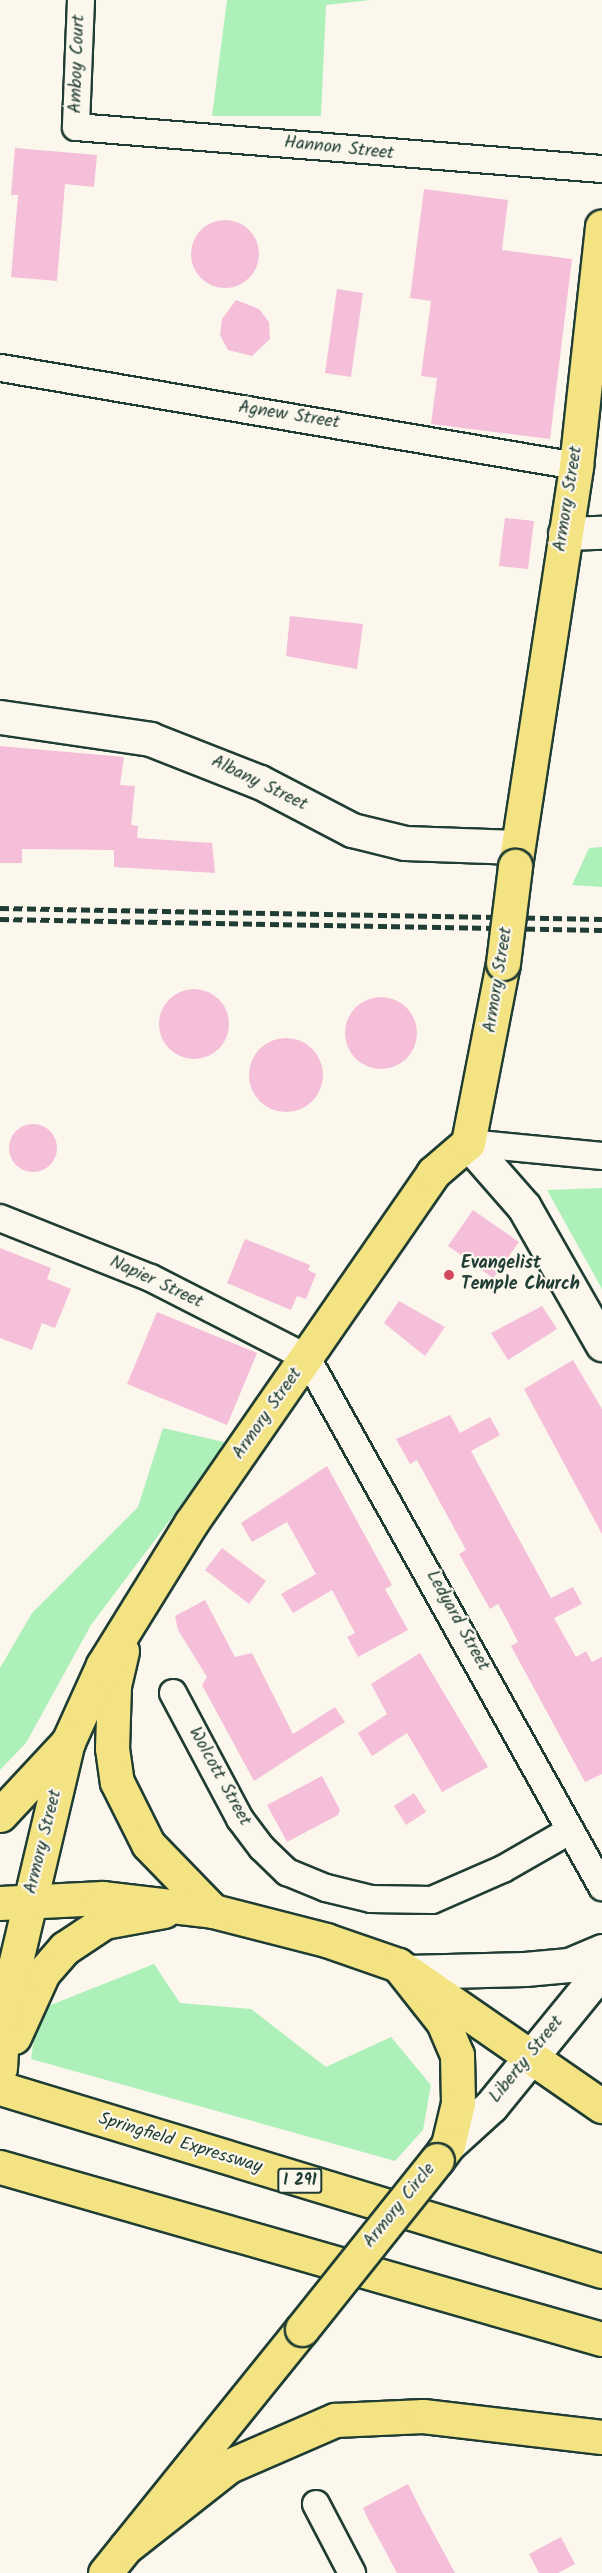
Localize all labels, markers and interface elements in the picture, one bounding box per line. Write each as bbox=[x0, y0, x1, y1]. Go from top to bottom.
street label: Amboy Court bbox=[65, 14, 91, 114]
street label: Hannon Street bbox=[283, 132, 395, 166]
street label: Agnew Street bbox=[237, 397, 341, 435]
street label: Armory Street bbox=[550, 445, 588, 553]
street label: Albany Street bbox=[207, 751, 311, 817]
street label: Armory Street bbox=[480, 926, 518, 1034]
street label: Napier Street bbox=[106, 1252, 206, 1314]
place label: Evangelist Temple Church bbox=[461, 1254, 580, 1296]
marker: Evangelist Temple Church bbox=[442, 1268, 456, 1282]
street label: Armory Street bbox=[229, 1364, 307, 1464]
street label: Ledyard Street bbox=[421, 1567, 493, 1675]
street label: Wolcott Street bbox=[183, 1724, 255, 1830]
street label: Armory Street bbox=[21, 1788, 67, 1896]
street label: Liberty Street bbox=[485, 2012, 569, 2108]
street label: Springfield Expressway bbox=[96, 2109, 264, 2179]
street label: Armory Circle bbox=[359, 2159, 441, 2253]
road number: I 291 bbox=[276, 2168, 324, 2194]

